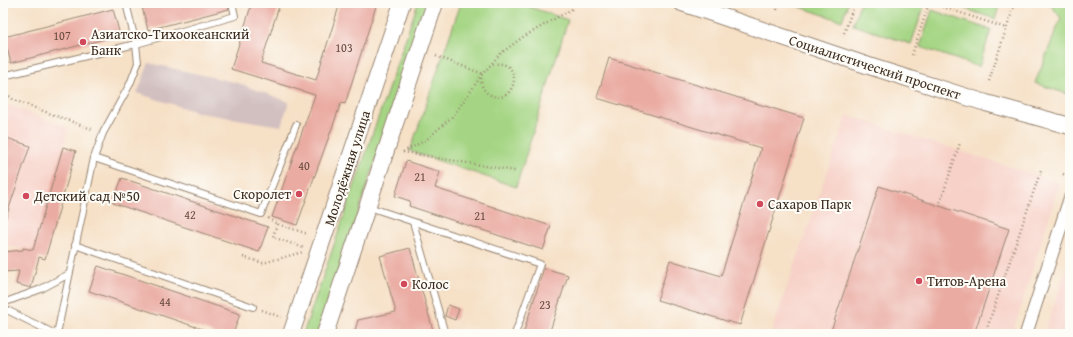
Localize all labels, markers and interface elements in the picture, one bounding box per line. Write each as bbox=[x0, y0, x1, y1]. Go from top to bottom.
place label: Азиатско-Тихоокеанский Банк bbox=[91, 24, 249, 60]
house number: 107 bbox=[53, 27, 71, 44]
street label: Социалистический проспект bbox=[786, 30, 964, 104]
marker: Азиатско-Тихоокеанский Банк bbox=[78, 37, 88, 47]
house number: 103 bbox=[335, 39, 353, 56]
street label: Молодёжная улица bbox=[319, 107, 375, 228]
house number: 40 bbox=[298, 157, 310, 174]
house number: 21 bbox=[414, 168, 426, 185]
place label: Скоролет bbox=[233, 184, 291, 204]
place label: Детский сад №50 bbox=[33, 186, 140, 206]
marker: Скоролет bbox=[294, 189, 304, 199]
marker: Детский сад №50 bbox=[21, 191, 31, 201]
place label: Сахаров Парк bbox=[768, 194, 852, 214]
marker: Сахаров Парк bbox=[755, 199, 765, 209]
house number: 42 bbox=[184, 206, 196, 223]
house number: 21 bbox=[474, 207, 486, 224]
place label: Титов-Арена bbox=[927, 271, 1006, 291]
place label: Колос bbox=[412, 274, 449, 294]
marker: Титов-Арена bbox=[914, 276, 924, 286]
marker: Колос bbox=[399, 279, 409, 289]
house number: 44 bbox=[159, 293, 171, 310]
house number: 23 bbox=[539, 296, 551, 313]

